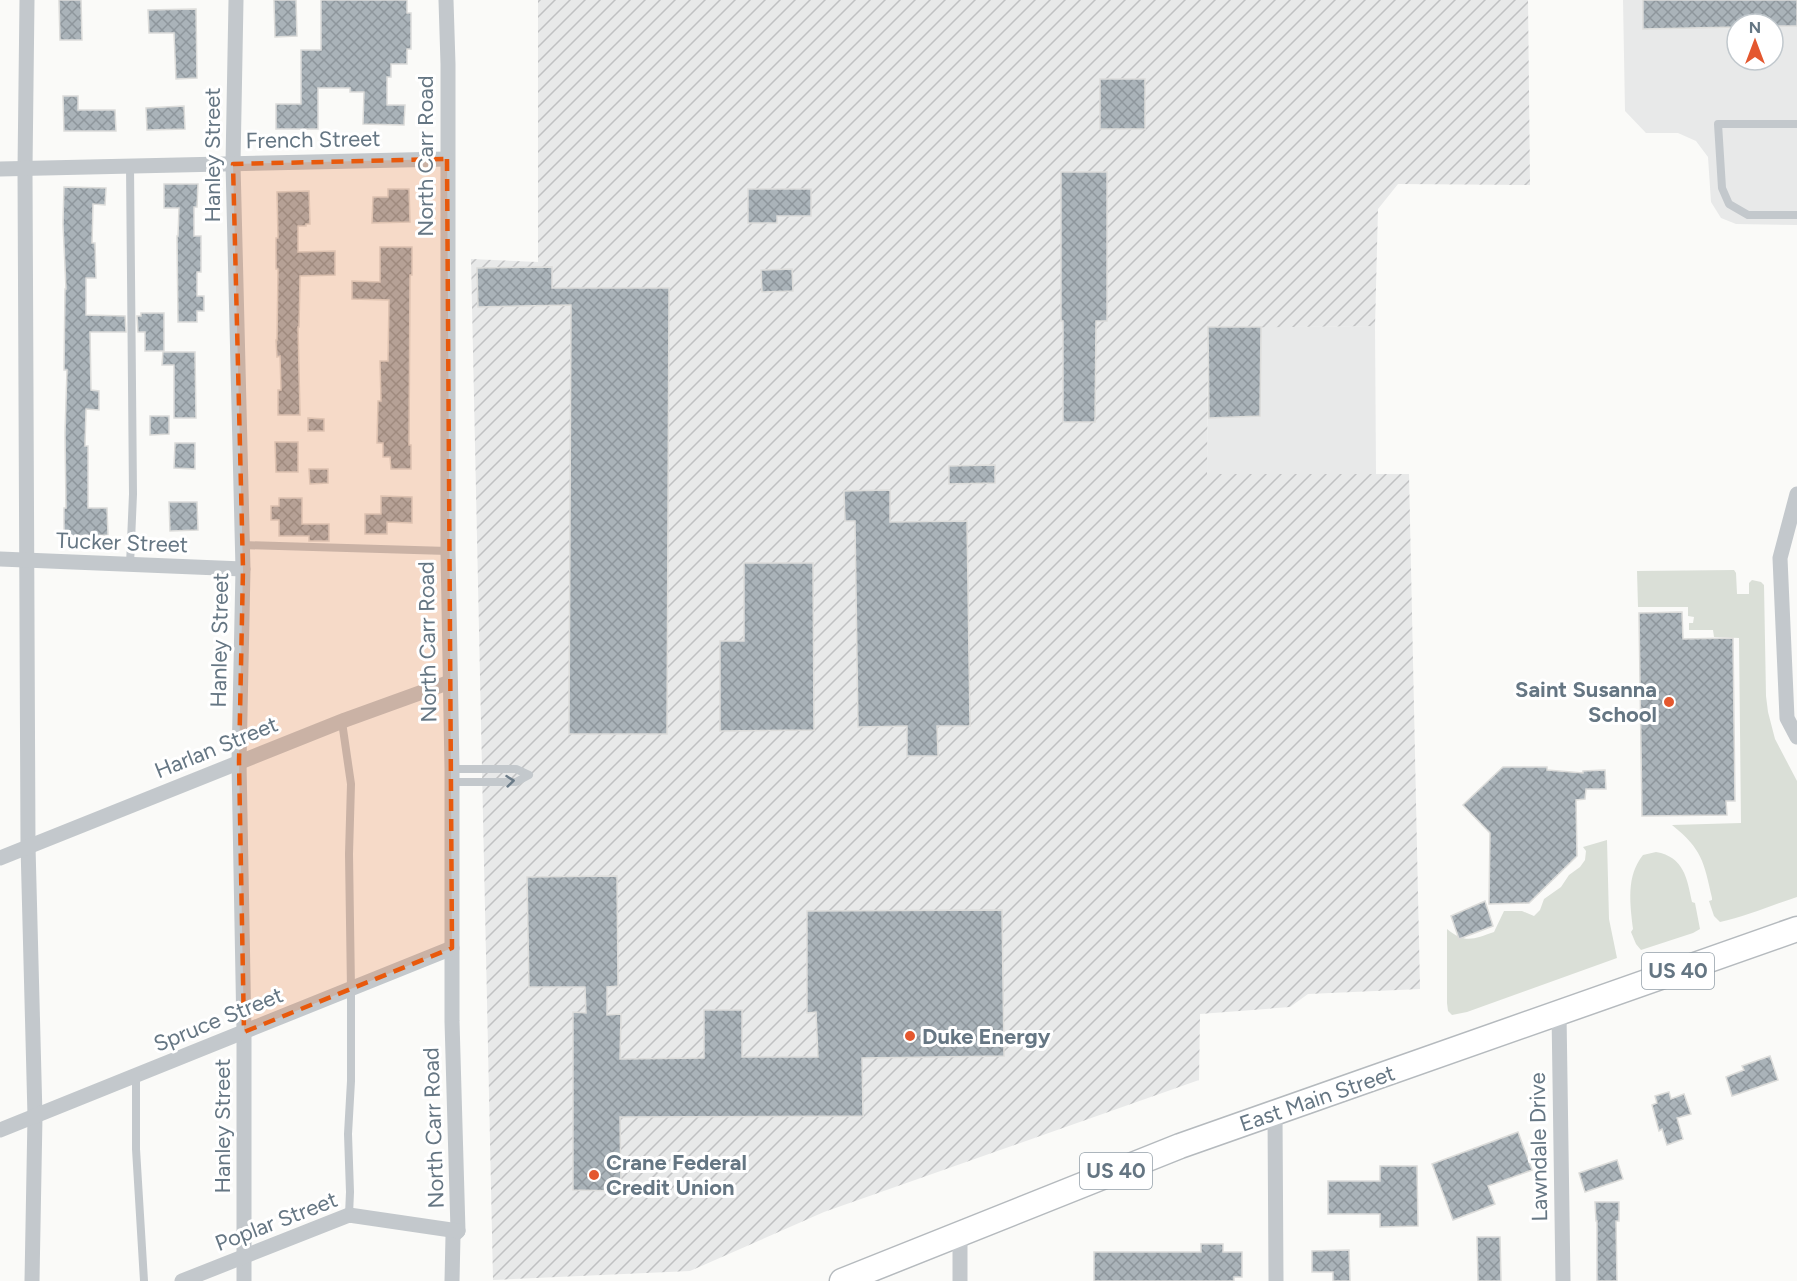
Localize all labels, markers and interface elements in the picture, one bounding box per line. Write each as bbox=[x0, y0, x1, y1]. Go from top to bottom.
north arrow bbox=[1725, 12, 1785, 72]
text: N bbox=[1749, 18, 1761, 37]
street label: North Carr Road bbox=[412, 75, 439, 237]
street label: Hanley Street bbox=[199, 87, 226, 223]
street label: French Street bbox=[245, 125, 381, 154]
street label: Tucker Street bbox=[55, 527, 189, 558]
street label: North Carr Road bbox=[413, 561, 442, 723]
street label: Hanley Street bbox=[205, 572, 234, 708]
place label: Saint Susanna School bbox=[1515, 676, 1657, 728]
marker: Saint Susanna School bbox=[1662, 695, 1676, 709]
street label: Harlan Street bbox=[151, 710, 282, 784]
one-way arrow bbox=[506, 775, 515, 788]
road number: US 40 bbox=[1642, 953, 1714, 989]
street label: Spruce Street bbox=[150, 981, 287, 1058]
place label: Duke Energy bbox=[922, 1023, 1051, 1050]
marker: Duke Energy bbox=[903, 1029, 917, 1043]
street label: North Carr Road bbox=[417, 1047, 450, 1209]
street label: Hanley Street bbox=[209, 1058, 236, 1194]
street label: East Main Street bbox=[1236, 1059, 1398, 1138]
street label: Lawndale Drive bbox=[1524, 1072, 1553, 1222]
place label: Crane Federal Credit Union bbox=[606, 1149, 747, 1201]
road number: US 40 bbox=[1080, 1153, 1152, 1189]
marker: Crane Federal Credit Union bbox=[587, 1168, 601, 1182]
street label: Poplar Street bbox=[211, 1186, 341, 1257]

